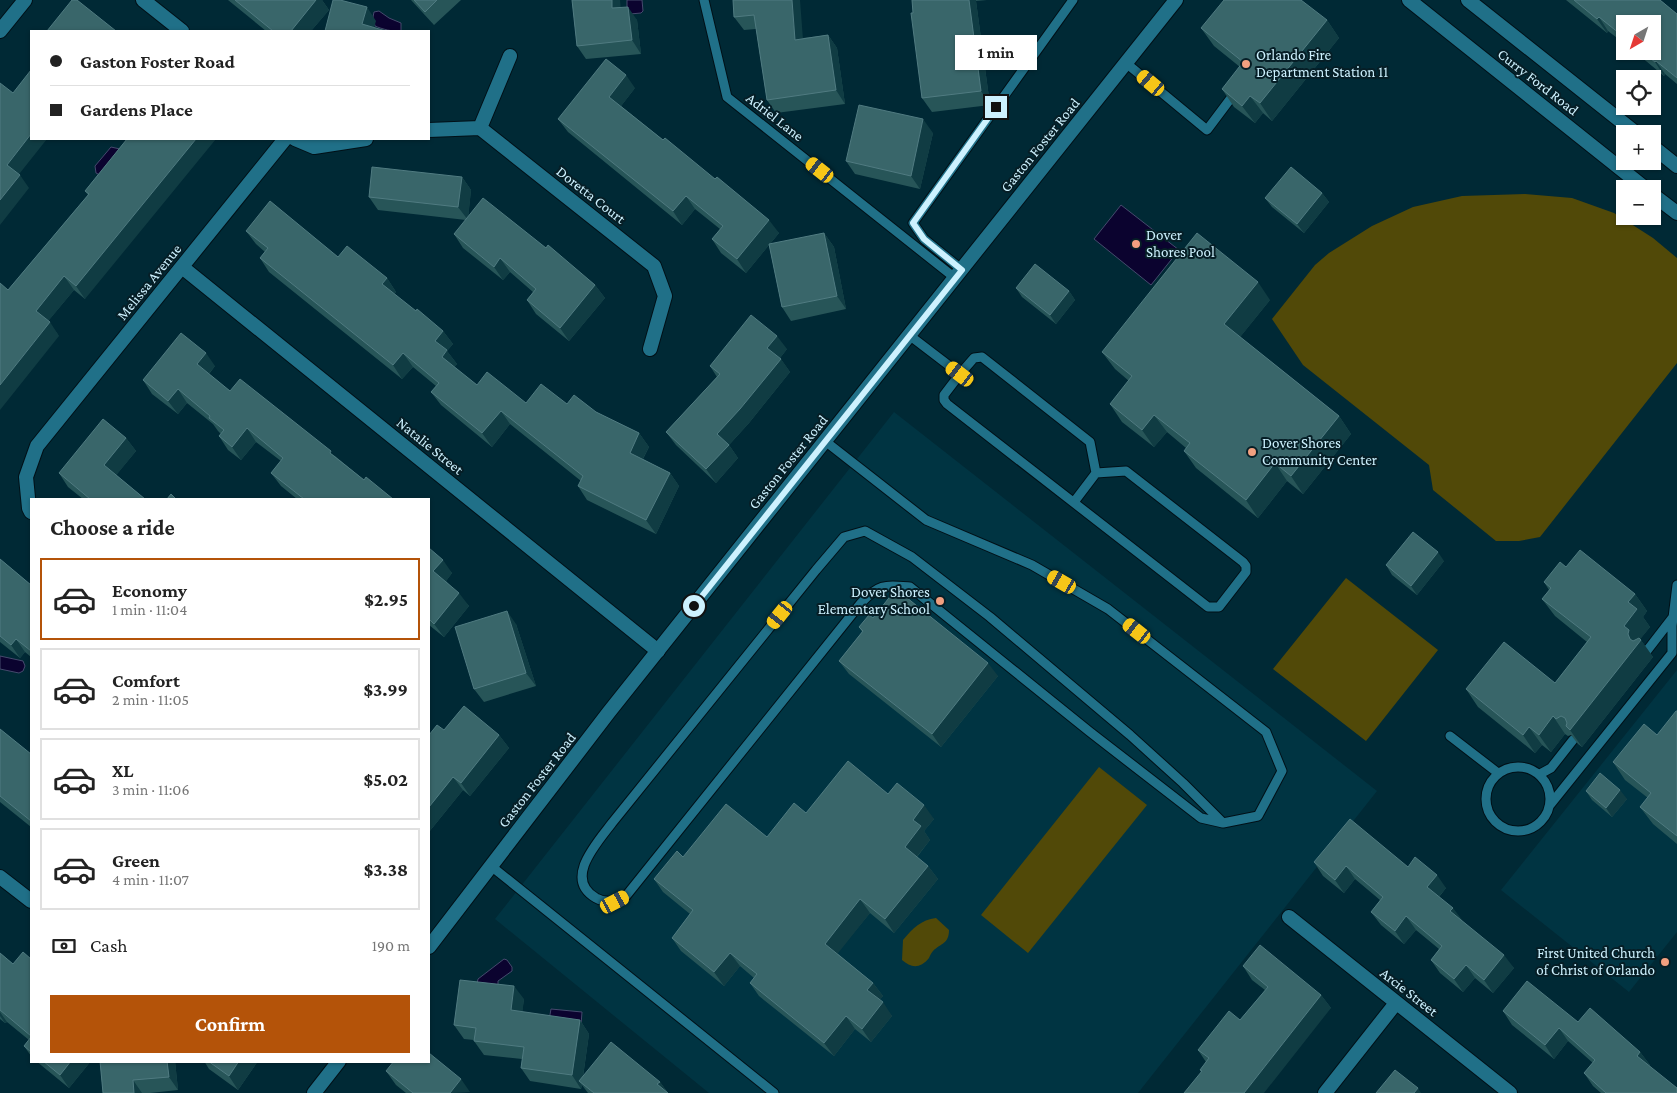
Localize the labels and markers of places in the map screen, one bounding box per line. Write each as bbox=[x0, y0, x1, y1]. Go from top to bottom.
place label: Orlando Fire Department Station 11 bbox=[1256, 47, 1388, 81]
marker: Orlando Fire Department Station 11 bbox=[1240, 58, 1252, 70]
place label: Dover Shores Pool bbox=[1146, 227, 1215, 260]
marker: Dover Shores Pool bbox=[1130, 238, 1142, 250]
place label: Dover Shores Community Center bbox=[1262, 435, 1378, 469]
marker: Dover Shores Community Center bbox=[1246, 446, 1258, 458]
place label: Dover Shores Elementary School bbox=[818, 584, 930, 618]
marker: Dover Shores Elementary School bbox=[934, 595, 946, 607]
place label: First United Church of Christ of Orlando bbox=[1536, 945, 1655, 978]
marker: First United Church of Christ of Orlando bbox=[1659, 956, 1671, 968]

